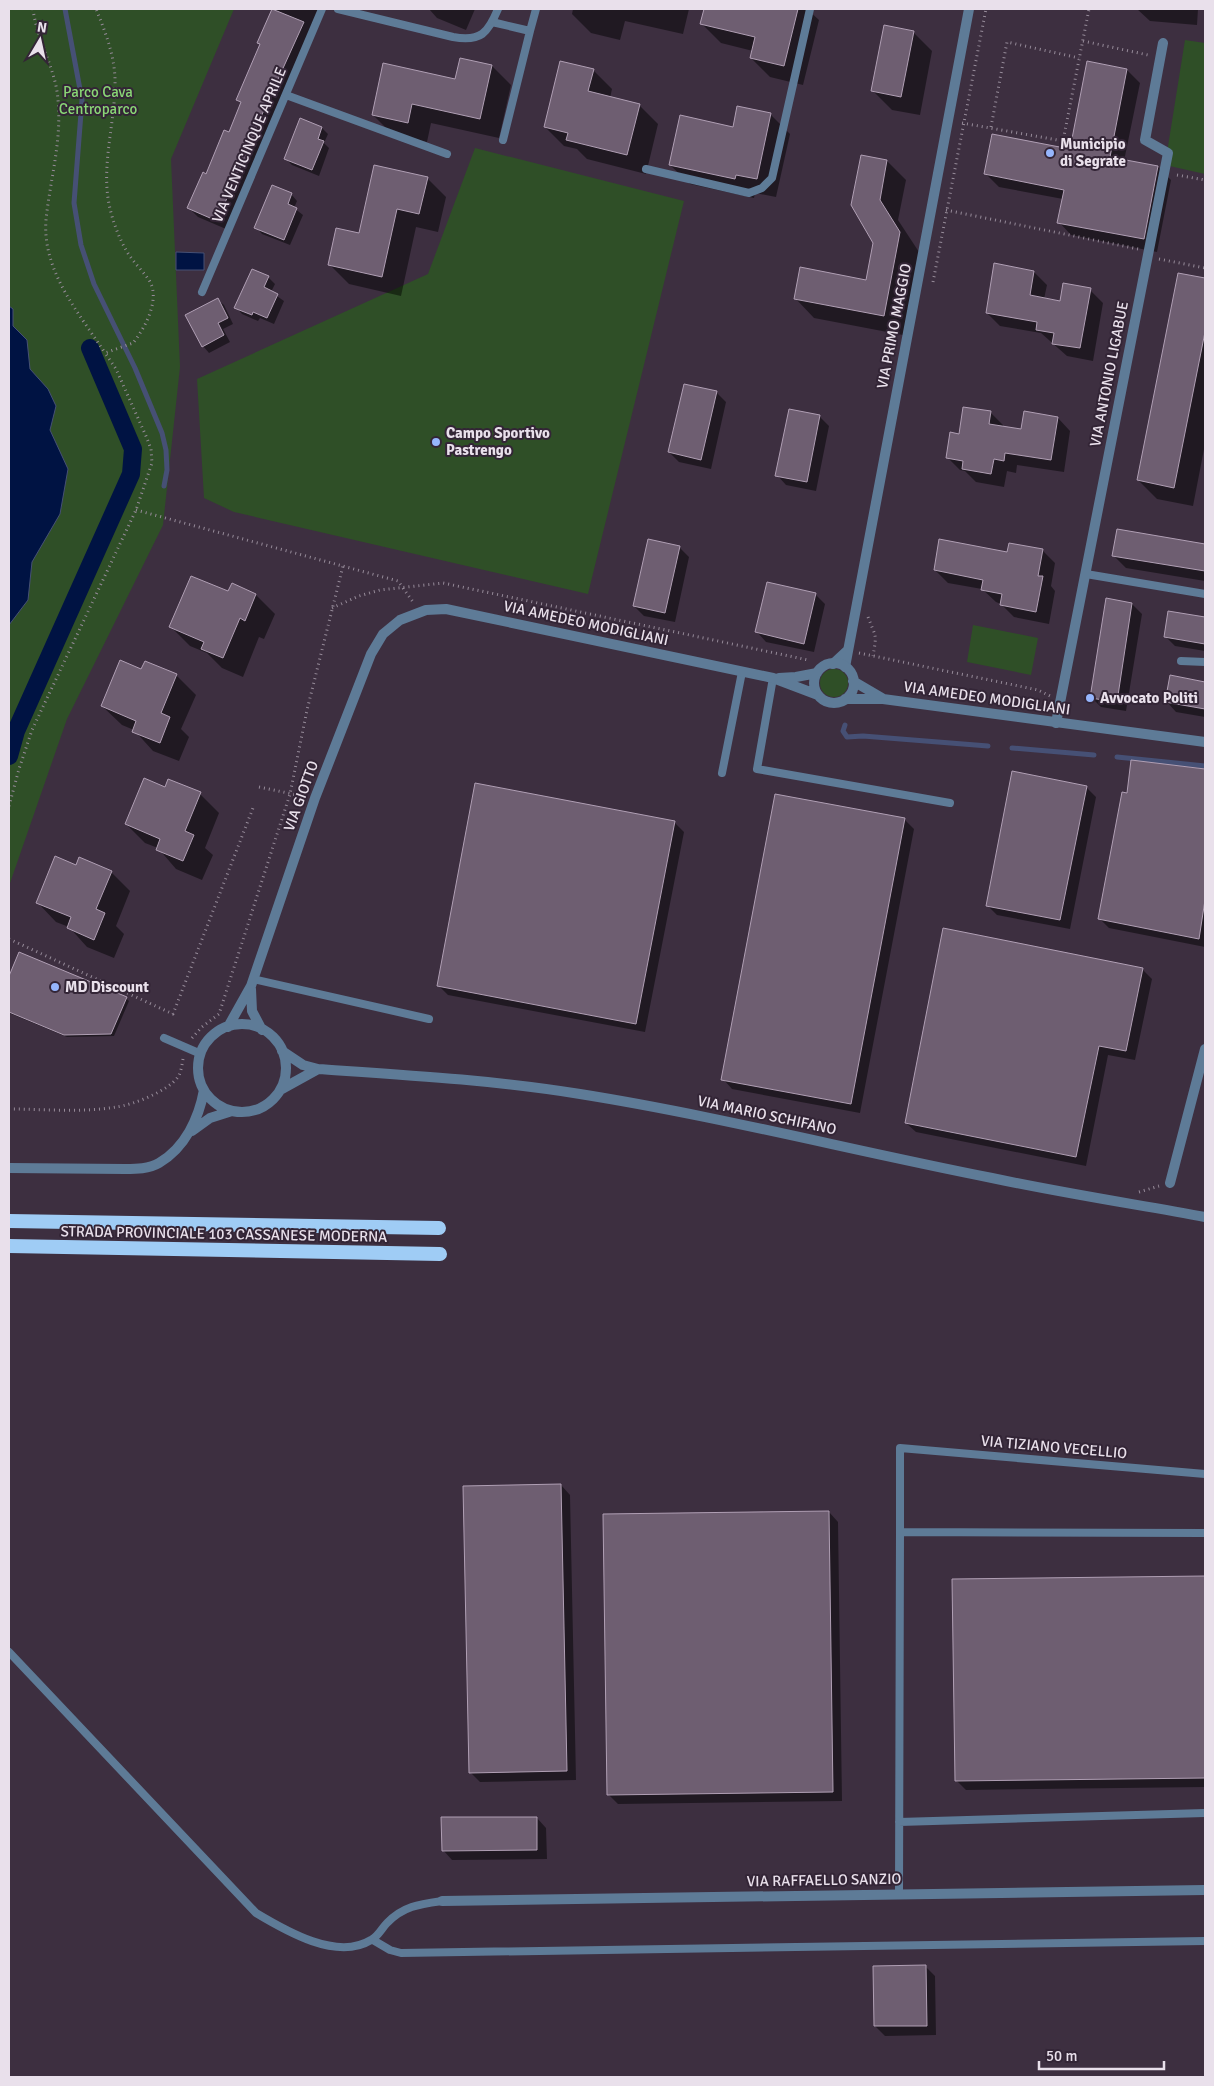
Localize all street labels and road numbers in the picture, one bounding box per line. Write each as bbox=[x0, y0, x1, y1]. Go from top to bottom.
street label: VIA VENTICINQUE APRILE bbox=[208, 65, 290, 225]
street label: VIA PRIMO MAGGIO bbox=[873, 262, 915, 390]
street label: VIA ANTONIO LIGABUE bbox=[1086, 300, 1132, 448]
street label: VIA AMEDEO MODIGLIANI bbox=[502, 597, 670, 649]
street label: VIA AMEDEO MODIGLIANI bbox=[902, 677, 1072, 719]
street label: VIA GIOTTO bbox=[280, 758, 322, 834]
street label: VIA MARIO SCHIFANO bbox=[696, 1092, 838, 1139]
street label: STRADA PROVINCIALE 103 CASSANESE MODERNA bbox=[60, 1222, 388, 1246]
street label: VIA TIZIANO VECELLIO bbox=[980, 1432, 1128, 1462]
street label: VIA RAFFAELLO SANZIO bbox=[746, 1870, 902, 1890]

